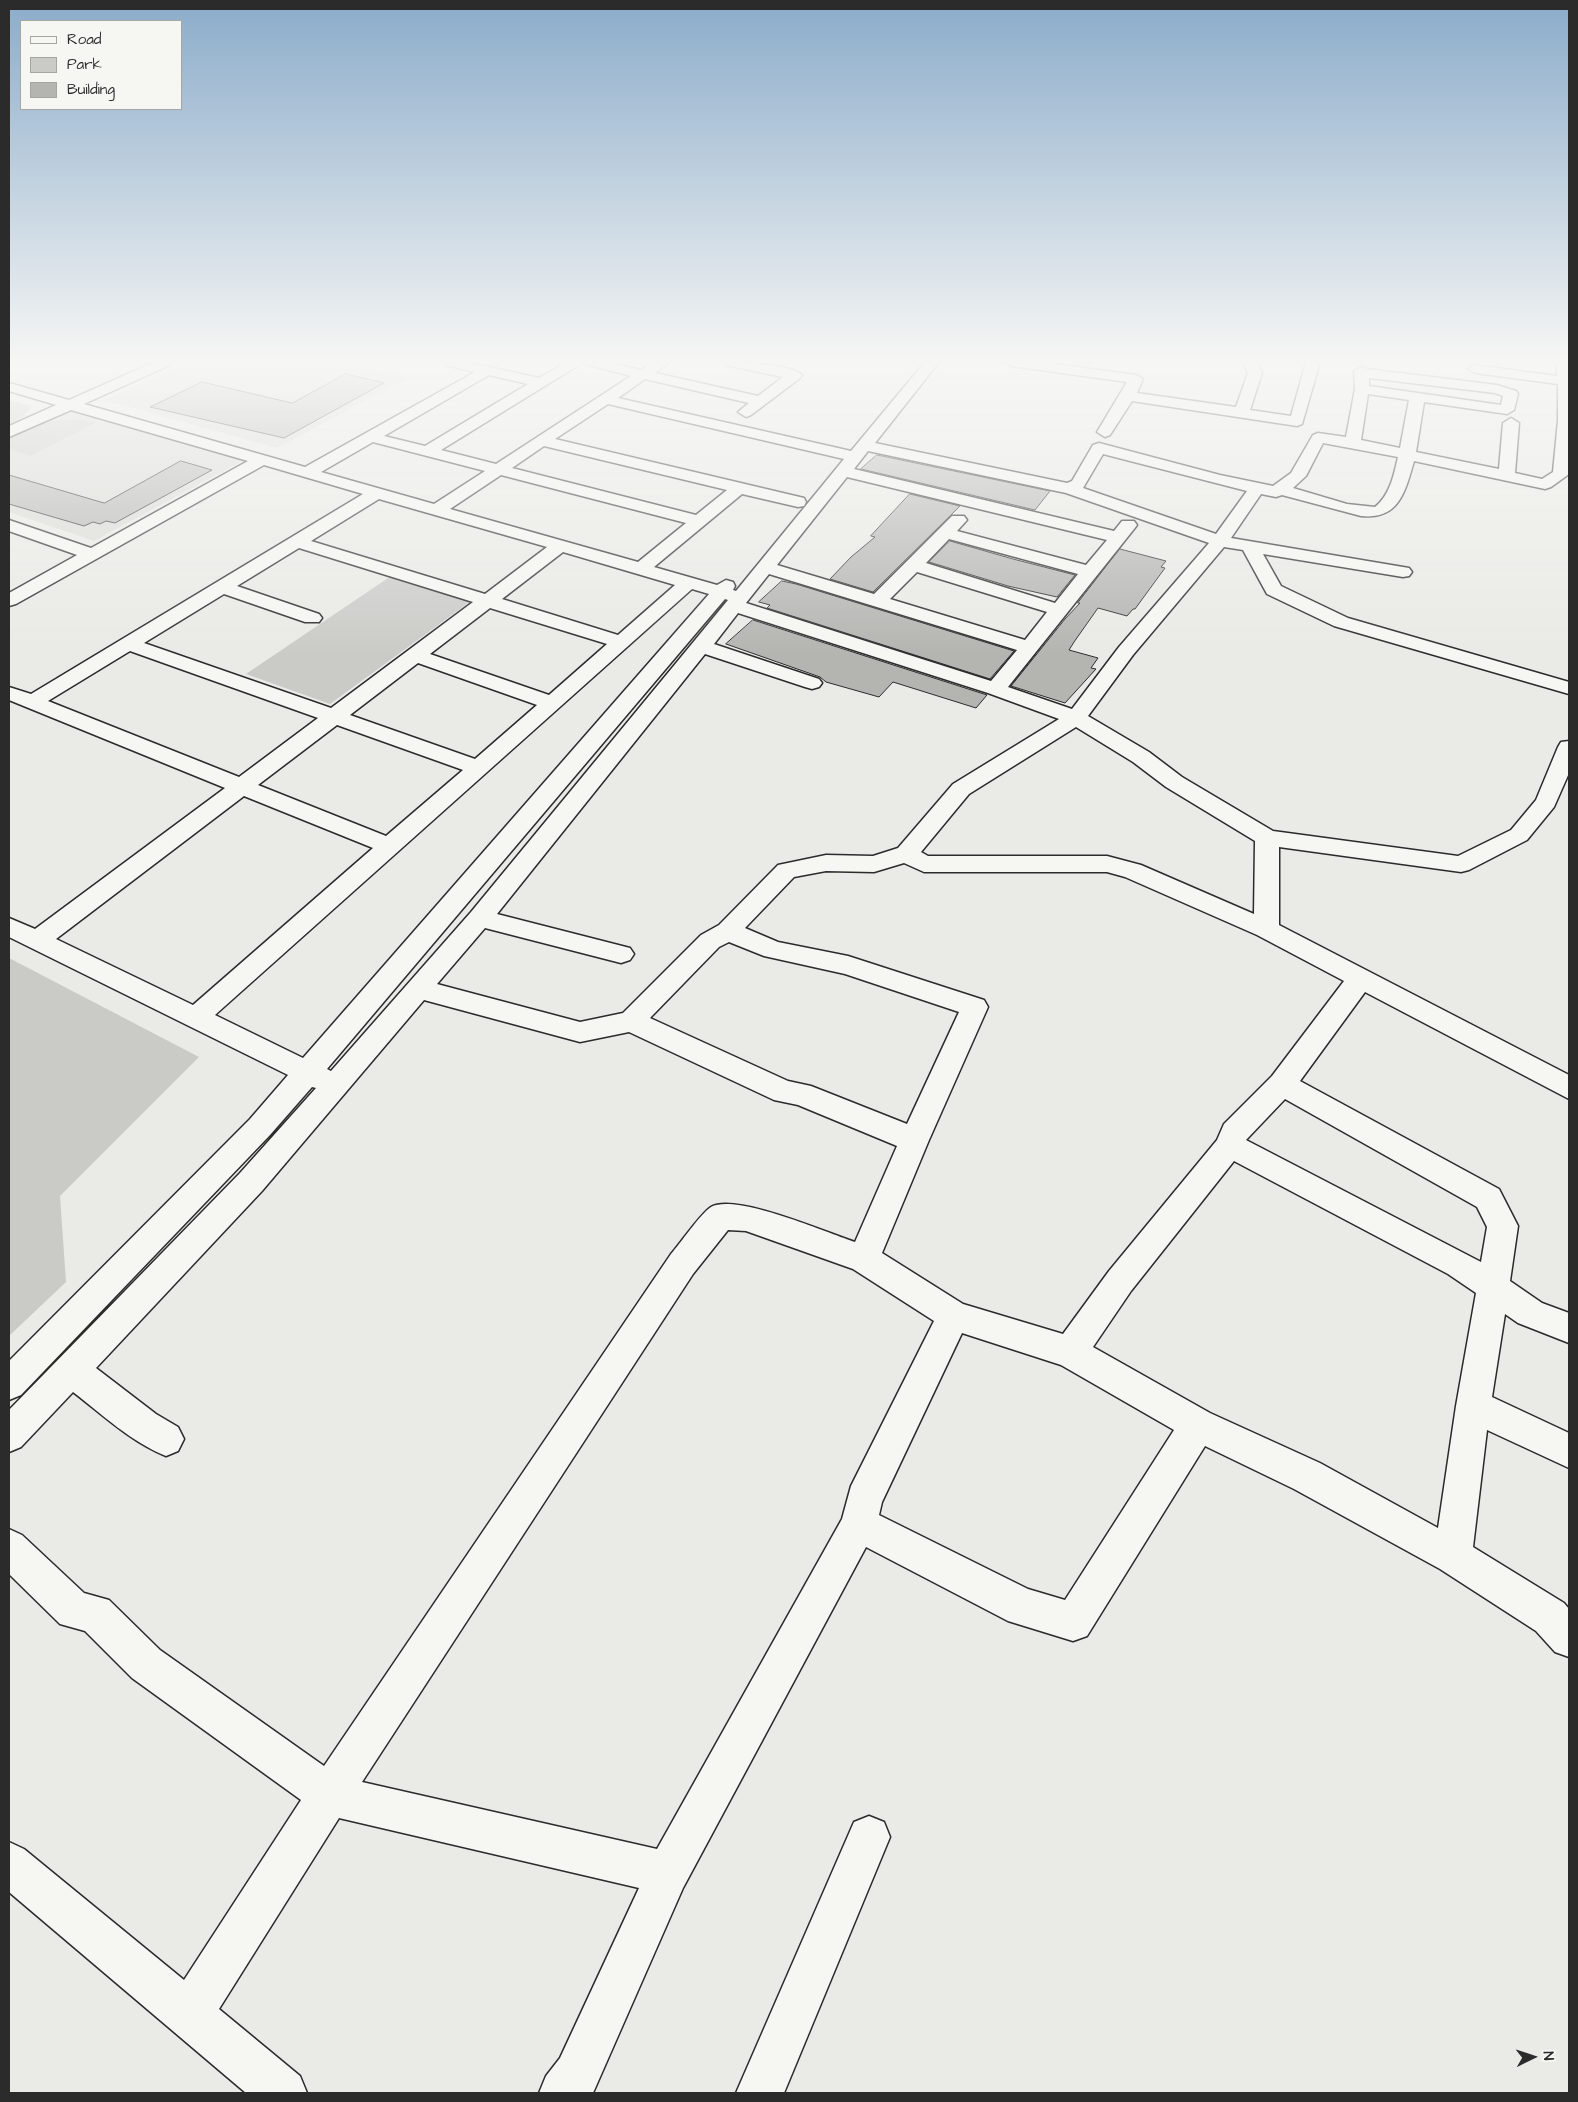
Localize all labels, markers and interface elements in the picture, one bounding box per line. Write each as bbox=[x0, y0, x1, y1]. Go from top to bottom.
legend bbox=[20, 20, 182, 110]
text: Road bbox=[67, 29, 101, 50]
text: Park bbox=[67, 54, 102, 75]
text: Building bbox=[67, 79, 115, 100]
north arrow bbox=[1508, 2032, 1558, 2082]
text: N bbox=[1538, 2051, 1558, 2061]

